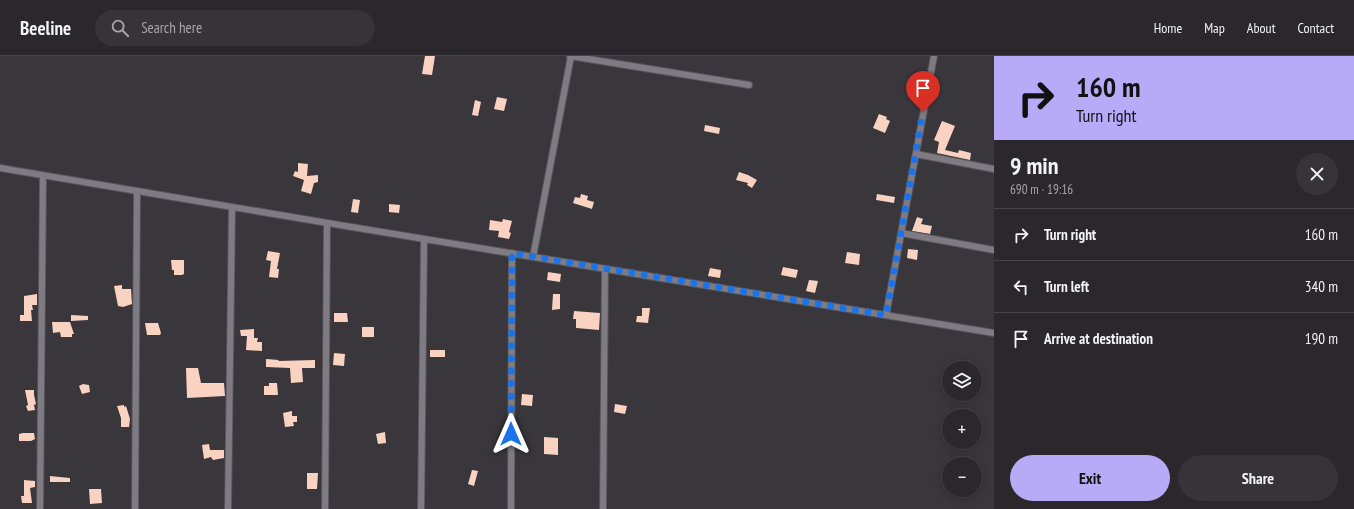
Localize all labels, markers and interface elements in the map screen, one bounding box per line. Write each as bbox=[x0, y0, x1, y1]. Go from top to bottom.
search box bbox=[95, 10, 375, 46]
text: Beeline bbox=[20, 16, 71, 40]
icon: search bbox=[109, 17, 131, 39]
text: Search here bbox=[141, 18, 202, 37]
text: Home bbox=[1154, 19, 1182, 37]
text: Map bbox=[1204, 19, 1225, 37]
text: About bbox=[1247, 19, 1276, 37]
text: Contact bbox=[1298, 19, 1334, 37]
text: 160 m bbox=[1076, 68, 1140, 105]
pin bbox=[906, 71, 940, 112]
icon: right bbox=[1010, 72, 1062, 124]
icon: arrive bbox=[912, 77, 934, 99]
text: Turn right bbox=[1076, 104, 1136, 127]
text: 9 min bbox=[1010, 150, 1058, 181]
button: close bbox=[1296, 153, 1338, 195]
text: 690 m · 19:16 bbox=[1010, 181, 1073, 198]
icon: right bbox=[1010, 224, 1032, 246]
text: Turn right bbox=[1044, 225, 1096, 244]
text: 160 m bbox=[1305, 225, 1338, 244]
icon: left bbox=[1010, 276, 1032, 298]
text: Turn left bbox=[1044, 277, 1089, 296]
text: 340 m bbox=[1305, 277, 1338, 296]
icon: arrive bbox=[1010, 328, 1032, 350]
text: Arrive at destination bbox=[1044, 329, 1153, 348]
text: 190 m bbox=[1305, 329, 1338, 348]
map controls bbox=[942, 361, 982, 497]
button: layers bbox=[942, 361, 982, 401]
button: + bbox=[942, 409, 982, 449]
position arrow bbox=[490, 413, 532, 455]
button: Exit bbox=[1010, 455, 1170, 501]
button: Share bbox=[1178, 455, 1338, 501]
button: − bbox=[942, 457, 982, 497]

